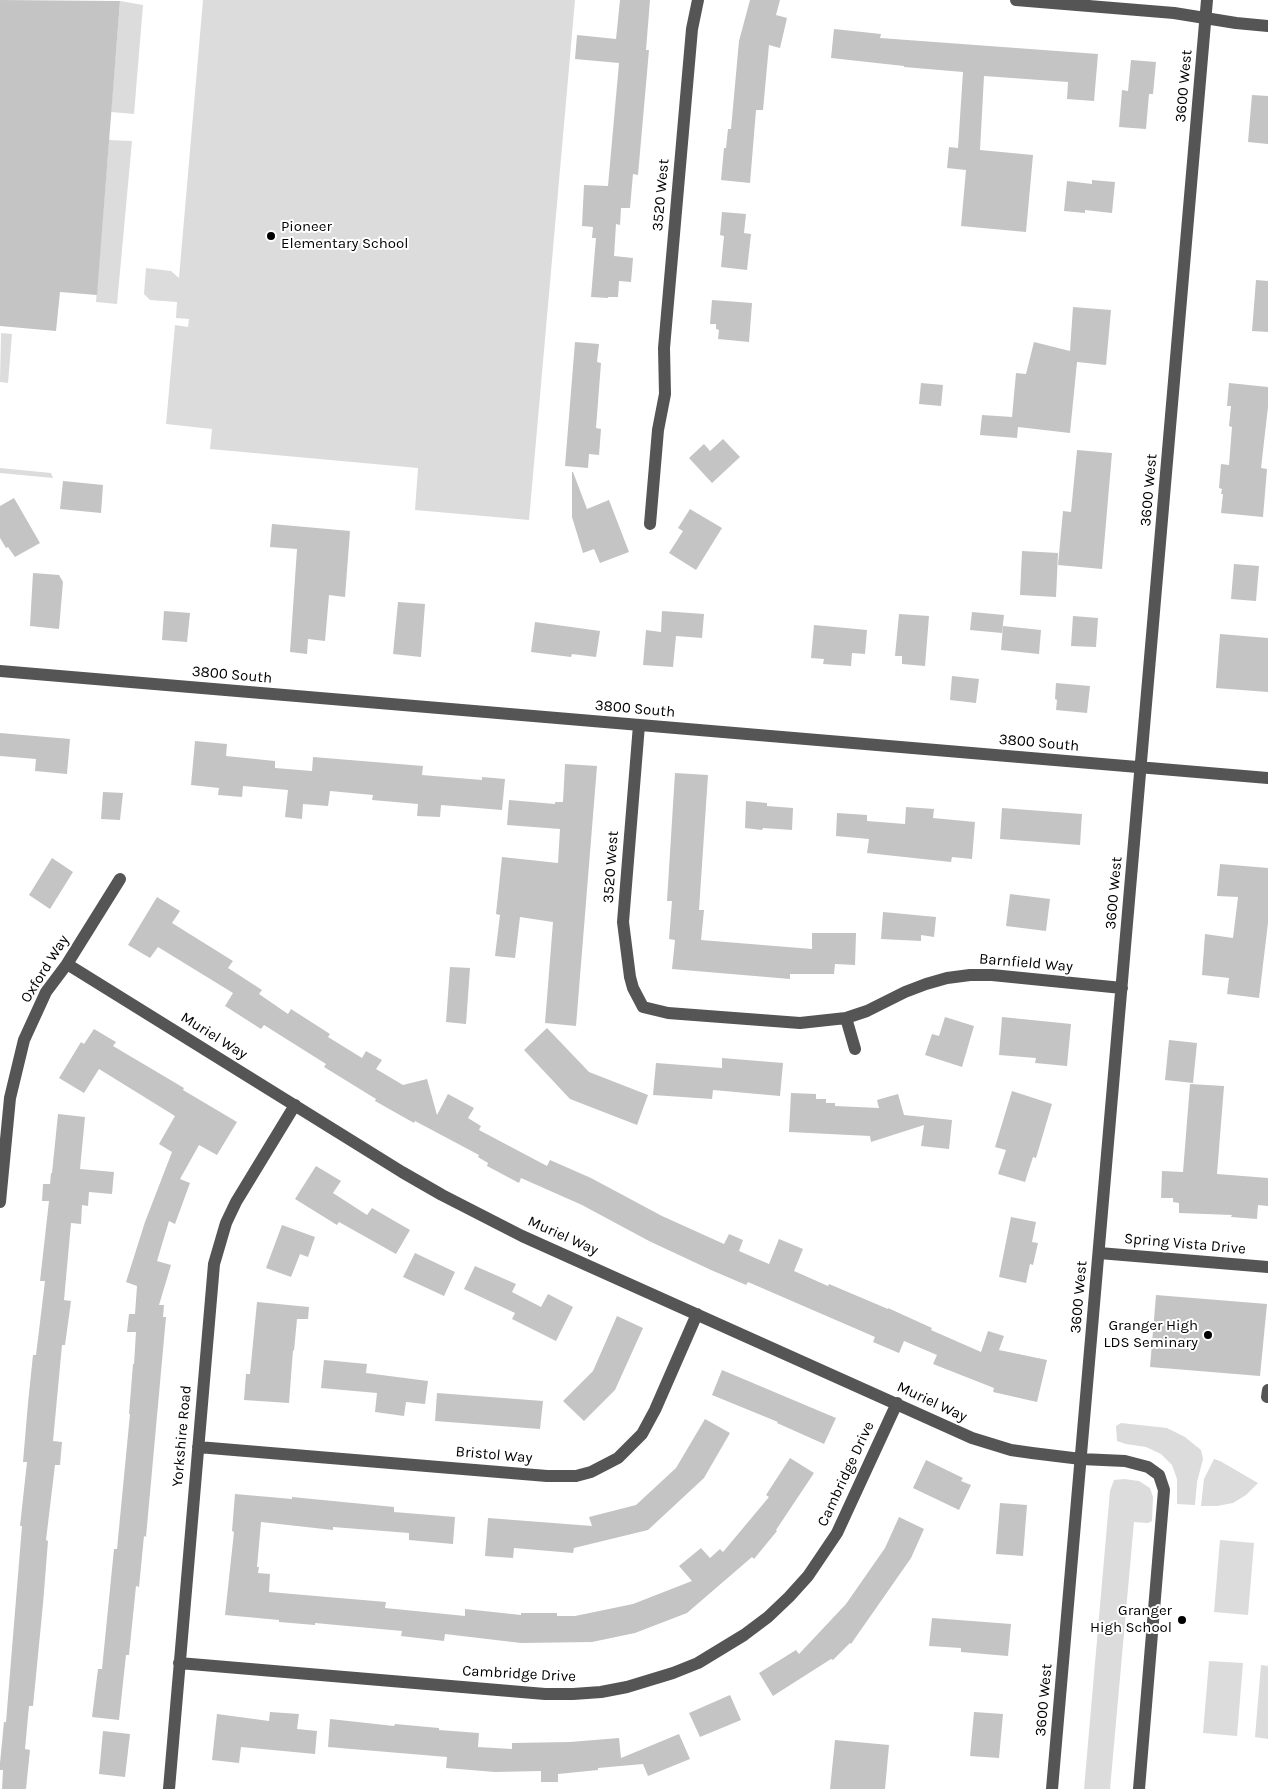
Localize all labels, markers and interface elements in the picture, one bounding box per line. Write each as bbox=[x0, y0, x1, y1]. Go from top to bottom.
street label: 3600 West bbox=[1172, 49, 1196, 123]
street label: 3520 West bbox=[649, 158, 673, 232]
place label: Pioneer Elementary School bbox=[281, 218, 408, 253]
marker: Pioneer Elementary School bbox=[265, 230, 277, 242]
street label: 3600 West bbox=[1137, 453, 1161, 527]
street label: 3800 South bbox=[191, 663, 273, 687]
street label: 3800 South bbox=[594, 697, 676, 721]
street label: 3800 South bbox=[998, 731, 1080, 755]
street label: 3520 West bbox=[599, 830, 623, 904]
street label: 3600 West bbox=[1102, 856, 1126, 930]
street label: Oxford Way bbox=[17, 932, 73, 1006]
street label: Barnfield Way bbox=[978, 950, 1074, 976]
street label: Muriel Way bbox=[177, 1008, 251, 1064]
street label: Muriel Way bbox=[525, 1212, 601, 1260]
street label: Spring Vista Drive bbox=[1123, 1230, 1247, 1258]
street label: 3600 West bbox=[1067, 1260, 1091, 1334]
place label: Granger High LDS Seminary bbox=[1103, 1317, 1198, 1352]
marker: Granger High LDS Seminary bbox=[1202, 1329, 1214, 1341]
street label: Muriel Way bbox=[894, 1378, 970, 1426]
street label: Yorkshire Road bbox=[169, 1384, 195, 1488]
street label: Cambridge Drive bbox=[814, 1419, 878, 1529]
street label: Bristol Way bbox=[455, 1443, 533, 1467]
place label: Granger High School bbox=[1090, 1602, 1172, 1637]
marker: Granger High School bbox=[1176, 1614, 1188, 1626]
street label: Cambridge Drive bbox=[462, 1662, 576, 1686]
street label: 3600 West bbox=[1032, 1663, 1056, 1737]

